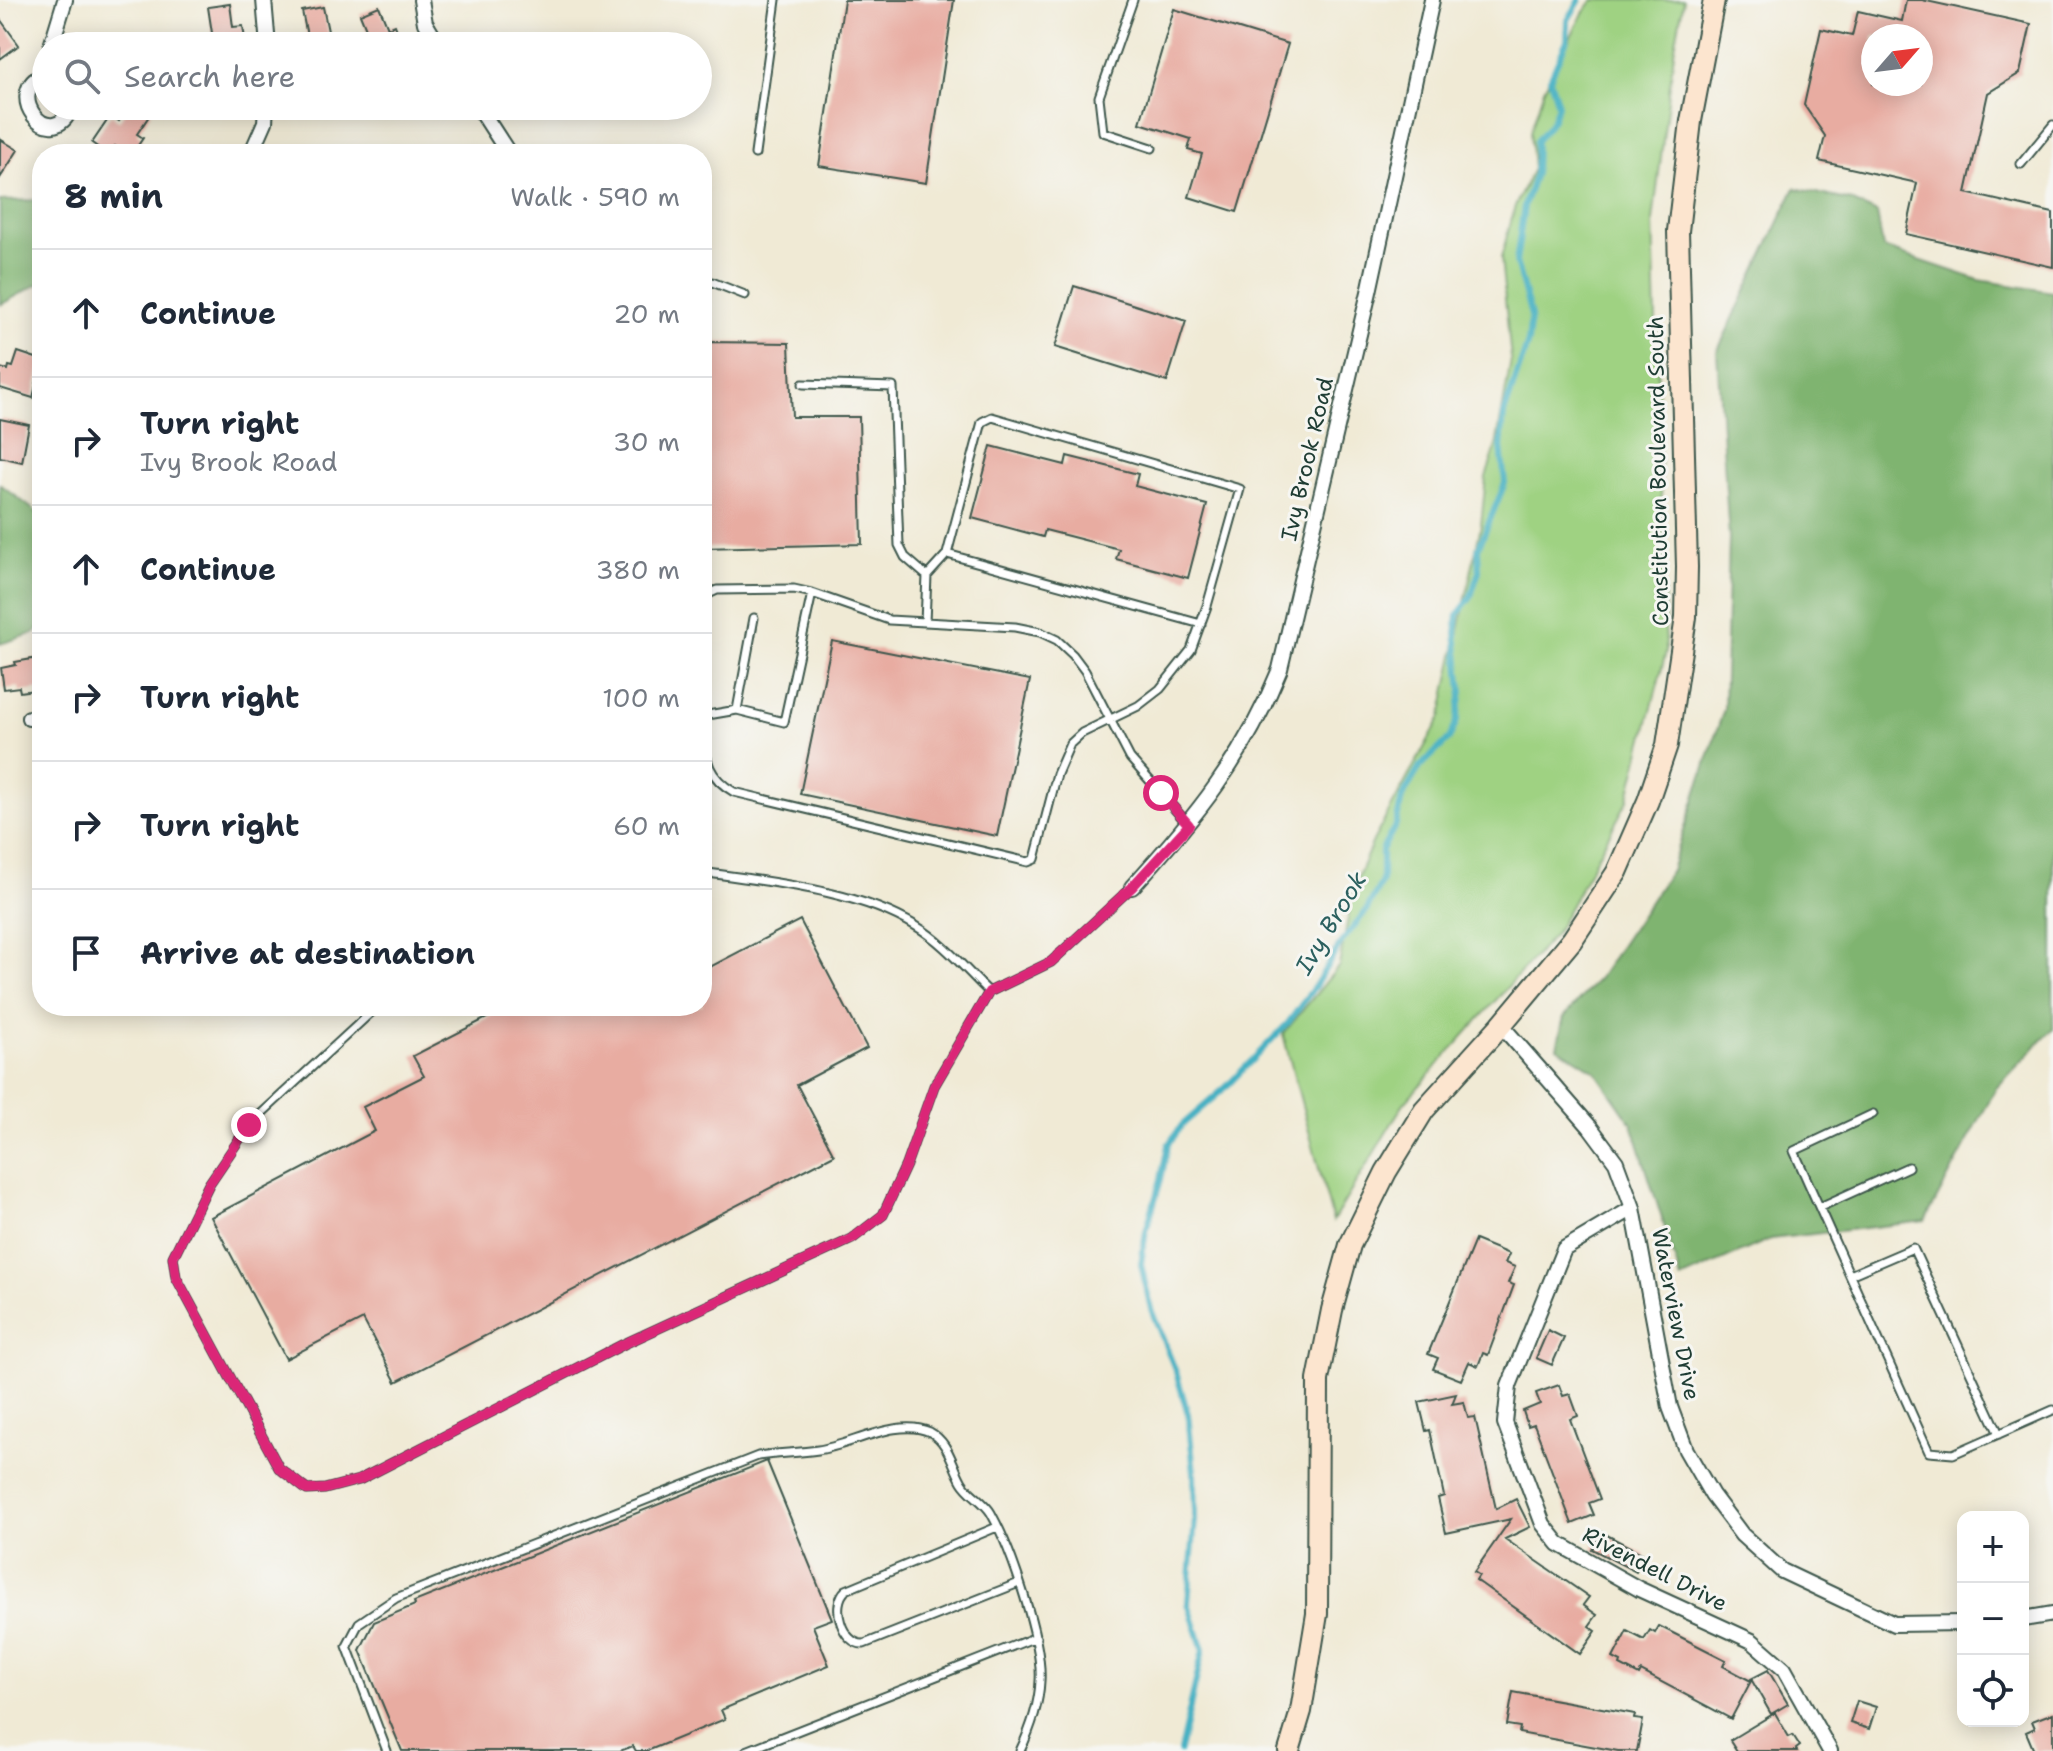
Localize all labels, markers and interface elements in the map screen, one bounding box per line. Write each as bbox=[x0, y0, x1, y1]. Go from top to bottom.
north arrow bbox=[1861, 24, 1933, 96]
search box bbox=[32, 32, 712, 120]
icon: search bbox=[60, 54, 104, 98]
text: Search here bbox=[124, 56, 295, 97]
text: 8 min bbox=[64, 173, 163, 219]
text: Walk · 590 m bbox=[510, 179, 680, 214]
icon: ahead bbox=[64, 291, 108, 335]
text: Continue bbox=[140, 293, 276, 334]
text: 20 m bbox=[613, 296, 680, 331]
street label: Constitution Boulevard South bbox=[1641, 316, 1675, 626]
street label: Ivy Brook Road bbox=[1274, 374, 1340, 544]
text: Turn right bbox=[140, 403, 299, 444]
icon: right bbox=[64, 419, 108, 463]
text: 30 m bbox=[613, 424, 680, 459]
text: Ivy Brook Road bbox=[140, 444, 337, 479]
icon: ahead bbox=[64, 547, 108, 591]
text: Continue bbox=[140, 549, 276, 590]
text: 380 m bbox=[595, 552, 680, 587]
icon: right bbox=[64, 675, 108, 719]
text: Turn right bbox=[140, 677, 299, 718]
text: 100 m bbox=[602, 680, 680, 715]
route start bbox=[1143, 775, 1179, 811]
icon: right bbox=[64, 803, 108, 847]
text: Turn right bbox=[140, 805, 299, 846]
text: 60 m bbox=[613, 808, 680, 843]
water label: Ivy Brook bbox=[1287, 865, 1374, 981]
icon: arrive bbox=[64, 931, 108, 975]
text: Arrive at destination bbox=[140, 933, 475, 974]
route end bbox=[231, 1107, 267, 1143]
street label: Waterview Drive bbox=[1645, 1225, 1707, 1403]
map controls bbox=[1957, 1511, 2029, 1727]
button: + bbox=[1957, 1511, 2029, 1583]
street label: Rivendell Drive bbox=[1578, 1520, 1732, 1618]
button: − bbox=[1957, 1583, 2029, 1655]
button: locate bbox=[1957, 1655, 2029, 1727]

